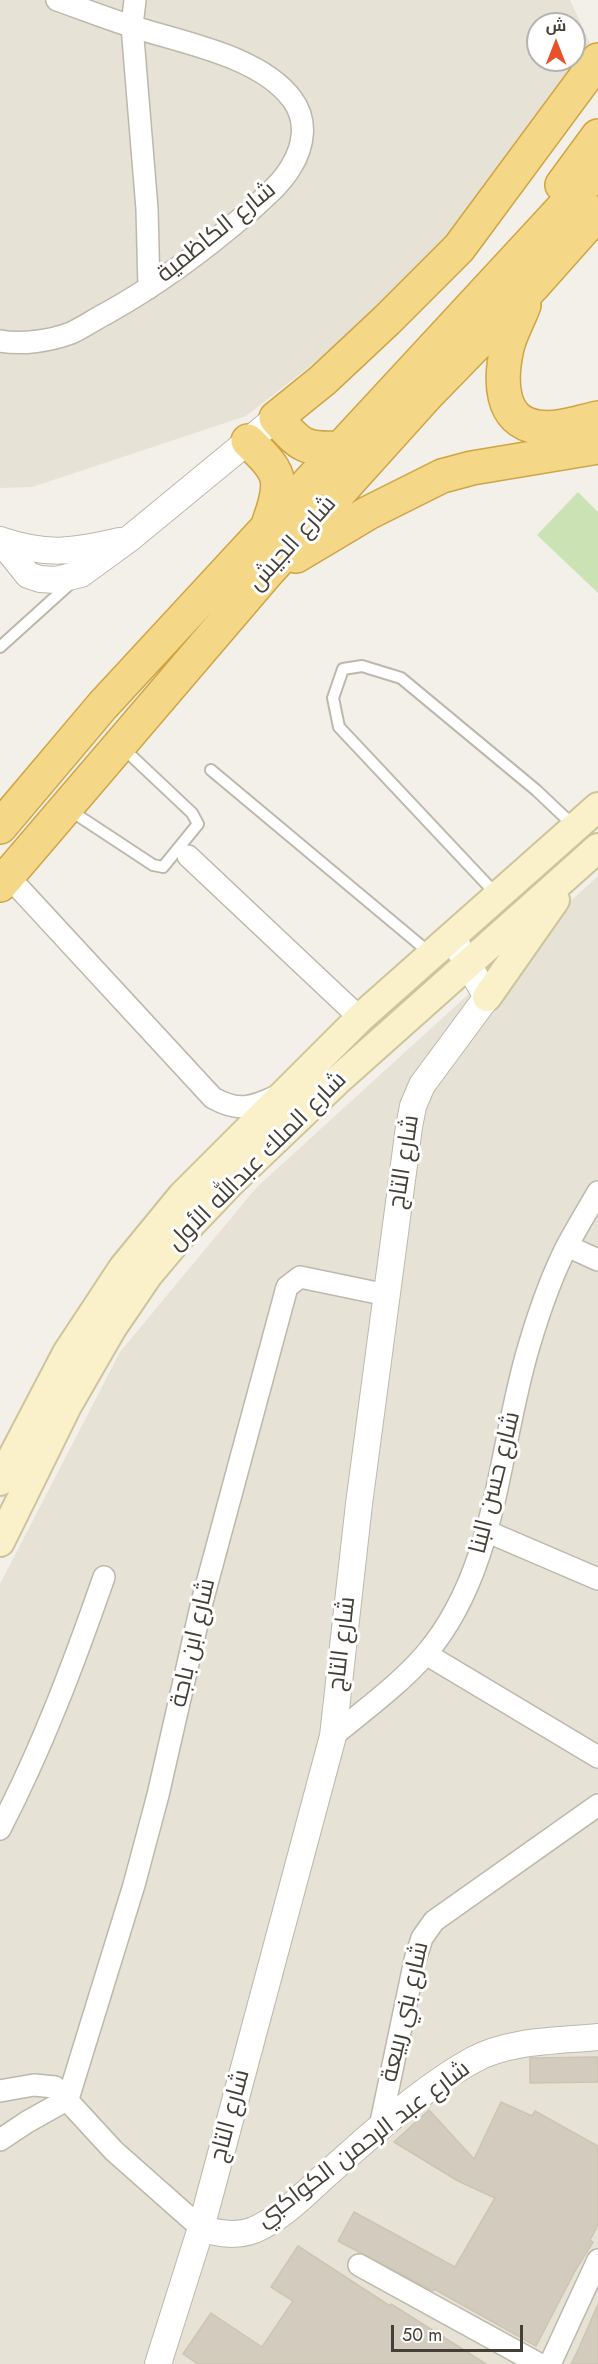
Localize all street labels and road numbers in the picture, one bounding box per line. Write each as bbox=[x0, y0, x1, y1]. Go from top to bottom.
street label: شارع الكاظمية bbox=[152, 176, 282, 290]
street label: شارع الجيش bbox=[243, 490, 343, 598]
street label: شارع الملك عبدالله الأول bbox=[163, 1067, 353, 1257]
street label: شارع التاج bbox=[383, 1113, 427, 1211]
street label: شارع حسن البنا bbox=[464, 1409, 528, 1557]
street label: شارع ابن باجة bbox=[165, 1576, 223, 1710]
street label: شارع التاج bbox=[323, 1595, 363, 1693]
street label: شارع بني ربيعة bbox=[376, 1939, 436, 2085]
street label: شارع عبد الرحمن الكواكبي bbox=[252, 2055, 476, 2235]
street label: شارع التاج bbox=[205, 2066, 257, 2166]

